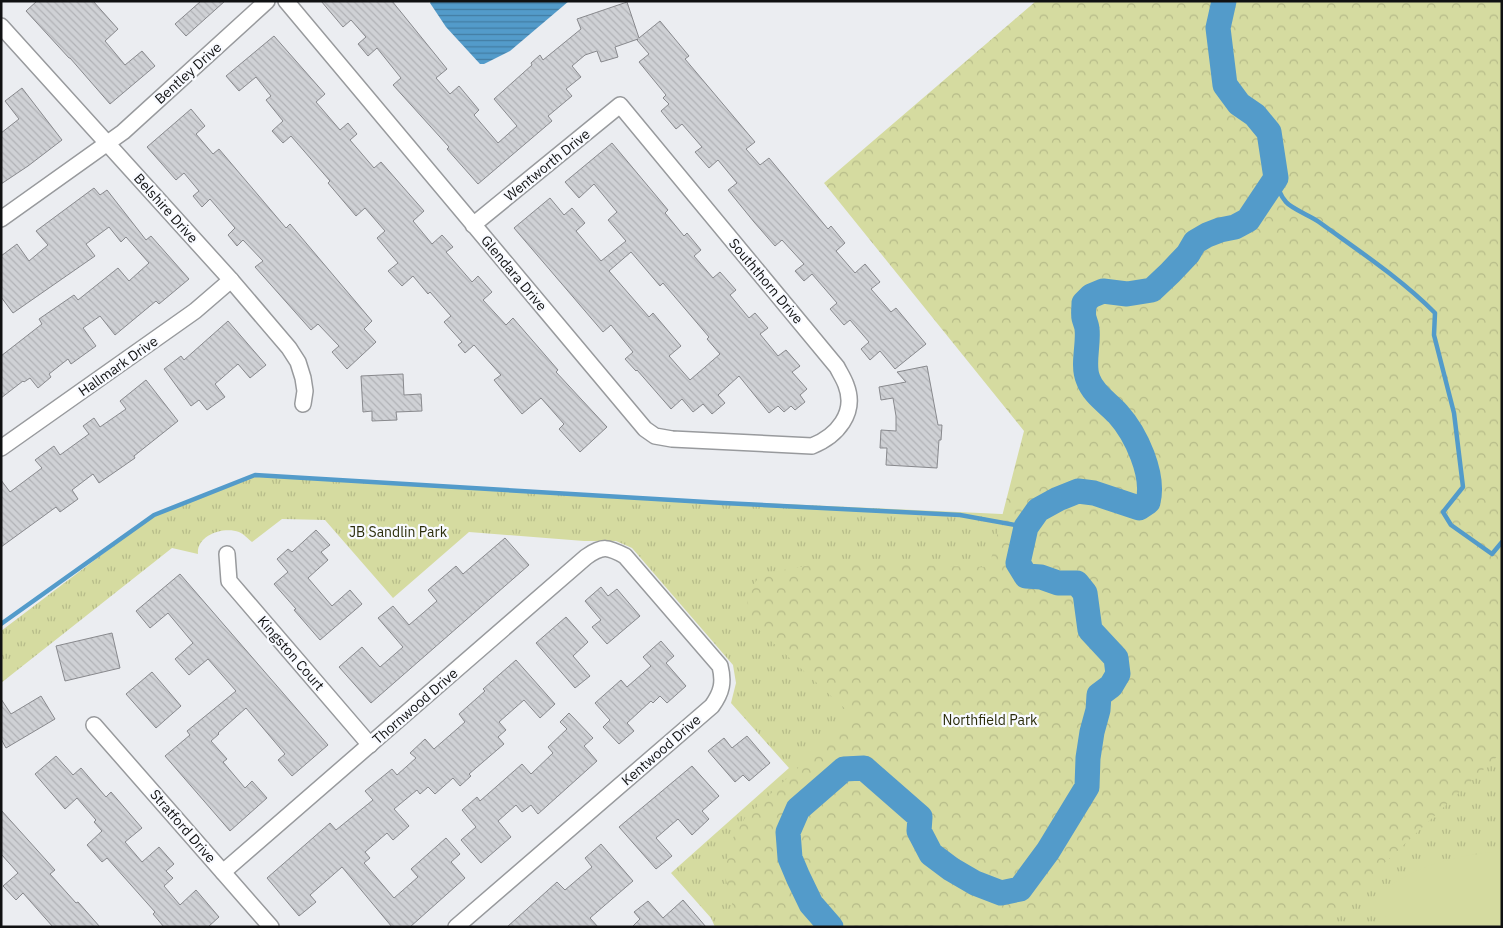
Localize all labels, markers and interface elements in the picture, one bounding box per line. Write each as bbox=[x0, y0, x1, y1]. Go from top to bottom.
street label: Bentley Drive bbox=[151, 38, 225, 108]
street label: Wentworth Drive bbox=[500, 125, 594, 205]
street label: Belshire Drive bbox=[130, 169, 202, 247]
street label: Glendara Drive bbox=[477, 232, 551, 315]
street label: Souththorn Drive bbox=[725, 234, 807, 328]
street label: Hallmark Drive bbox=[75, 332, 161, 400]
park label: JB Sandlin Park bbox=[349, 523, 448, 541]
street label: Kingston Court bbox=[254, 612, 328, 694]
street label: Thornwood Drive bbox=[369, 664, 462, 748]
street label: Kentwood Drive bbox=[618, 710, 705, 789]
park label: Northfield Park bbox=[943, 711, 1038, 729]
street label: Stratford Drive bbox=[146, 786, 220, 867]

